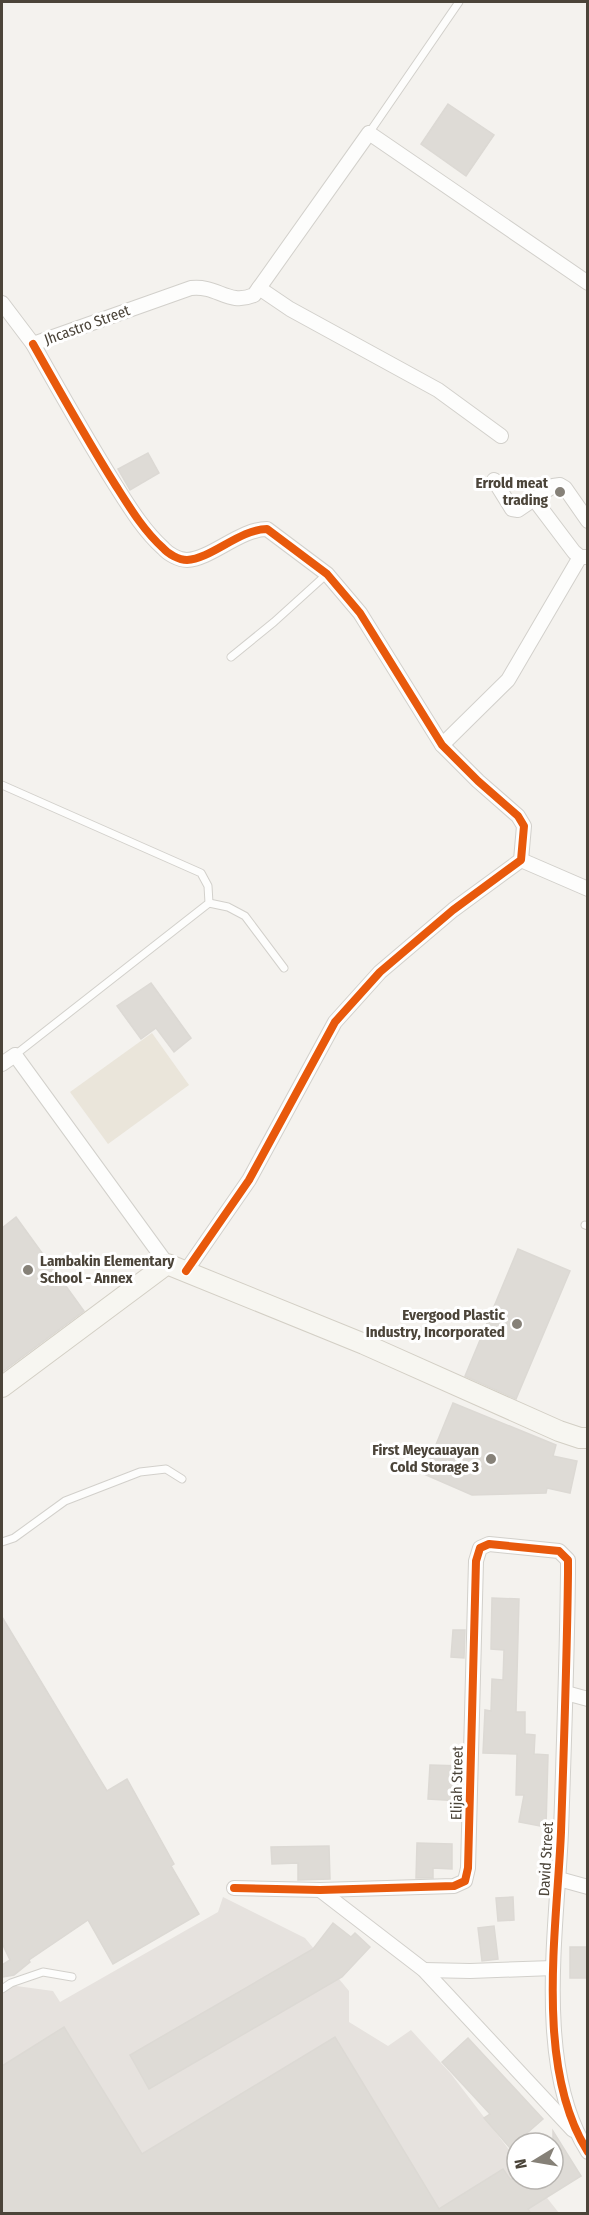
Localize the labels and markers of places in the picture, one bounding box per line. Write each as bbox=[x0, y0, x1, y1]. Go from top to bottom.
place label: Errold meat trading bbox=[475, 474, 549, 509]
marker: Errold meat trading bbox=[553, 485, 567, 499]
place label: Lambakin Elementary School - Annex bbox=[40, 1252, 175, 1287]
marker: Lambakin Elementary School - Annex bbox=[21, 1263, 35, 1277]
place label: Evergood Plastic Industry, Incorporated bbox=[366, 1306, 505, 1341]
marker: Evergood Plastic Industry, Incorporated bbox=[510, 1317, 524, 1331]
place label: First Meycauayan Cold Storage 3 bbox=[372, 1441, 479, 1476]
marker: First Meycauayan Cold Storage 3 bbox=[484, 1452, 498, 1466]

